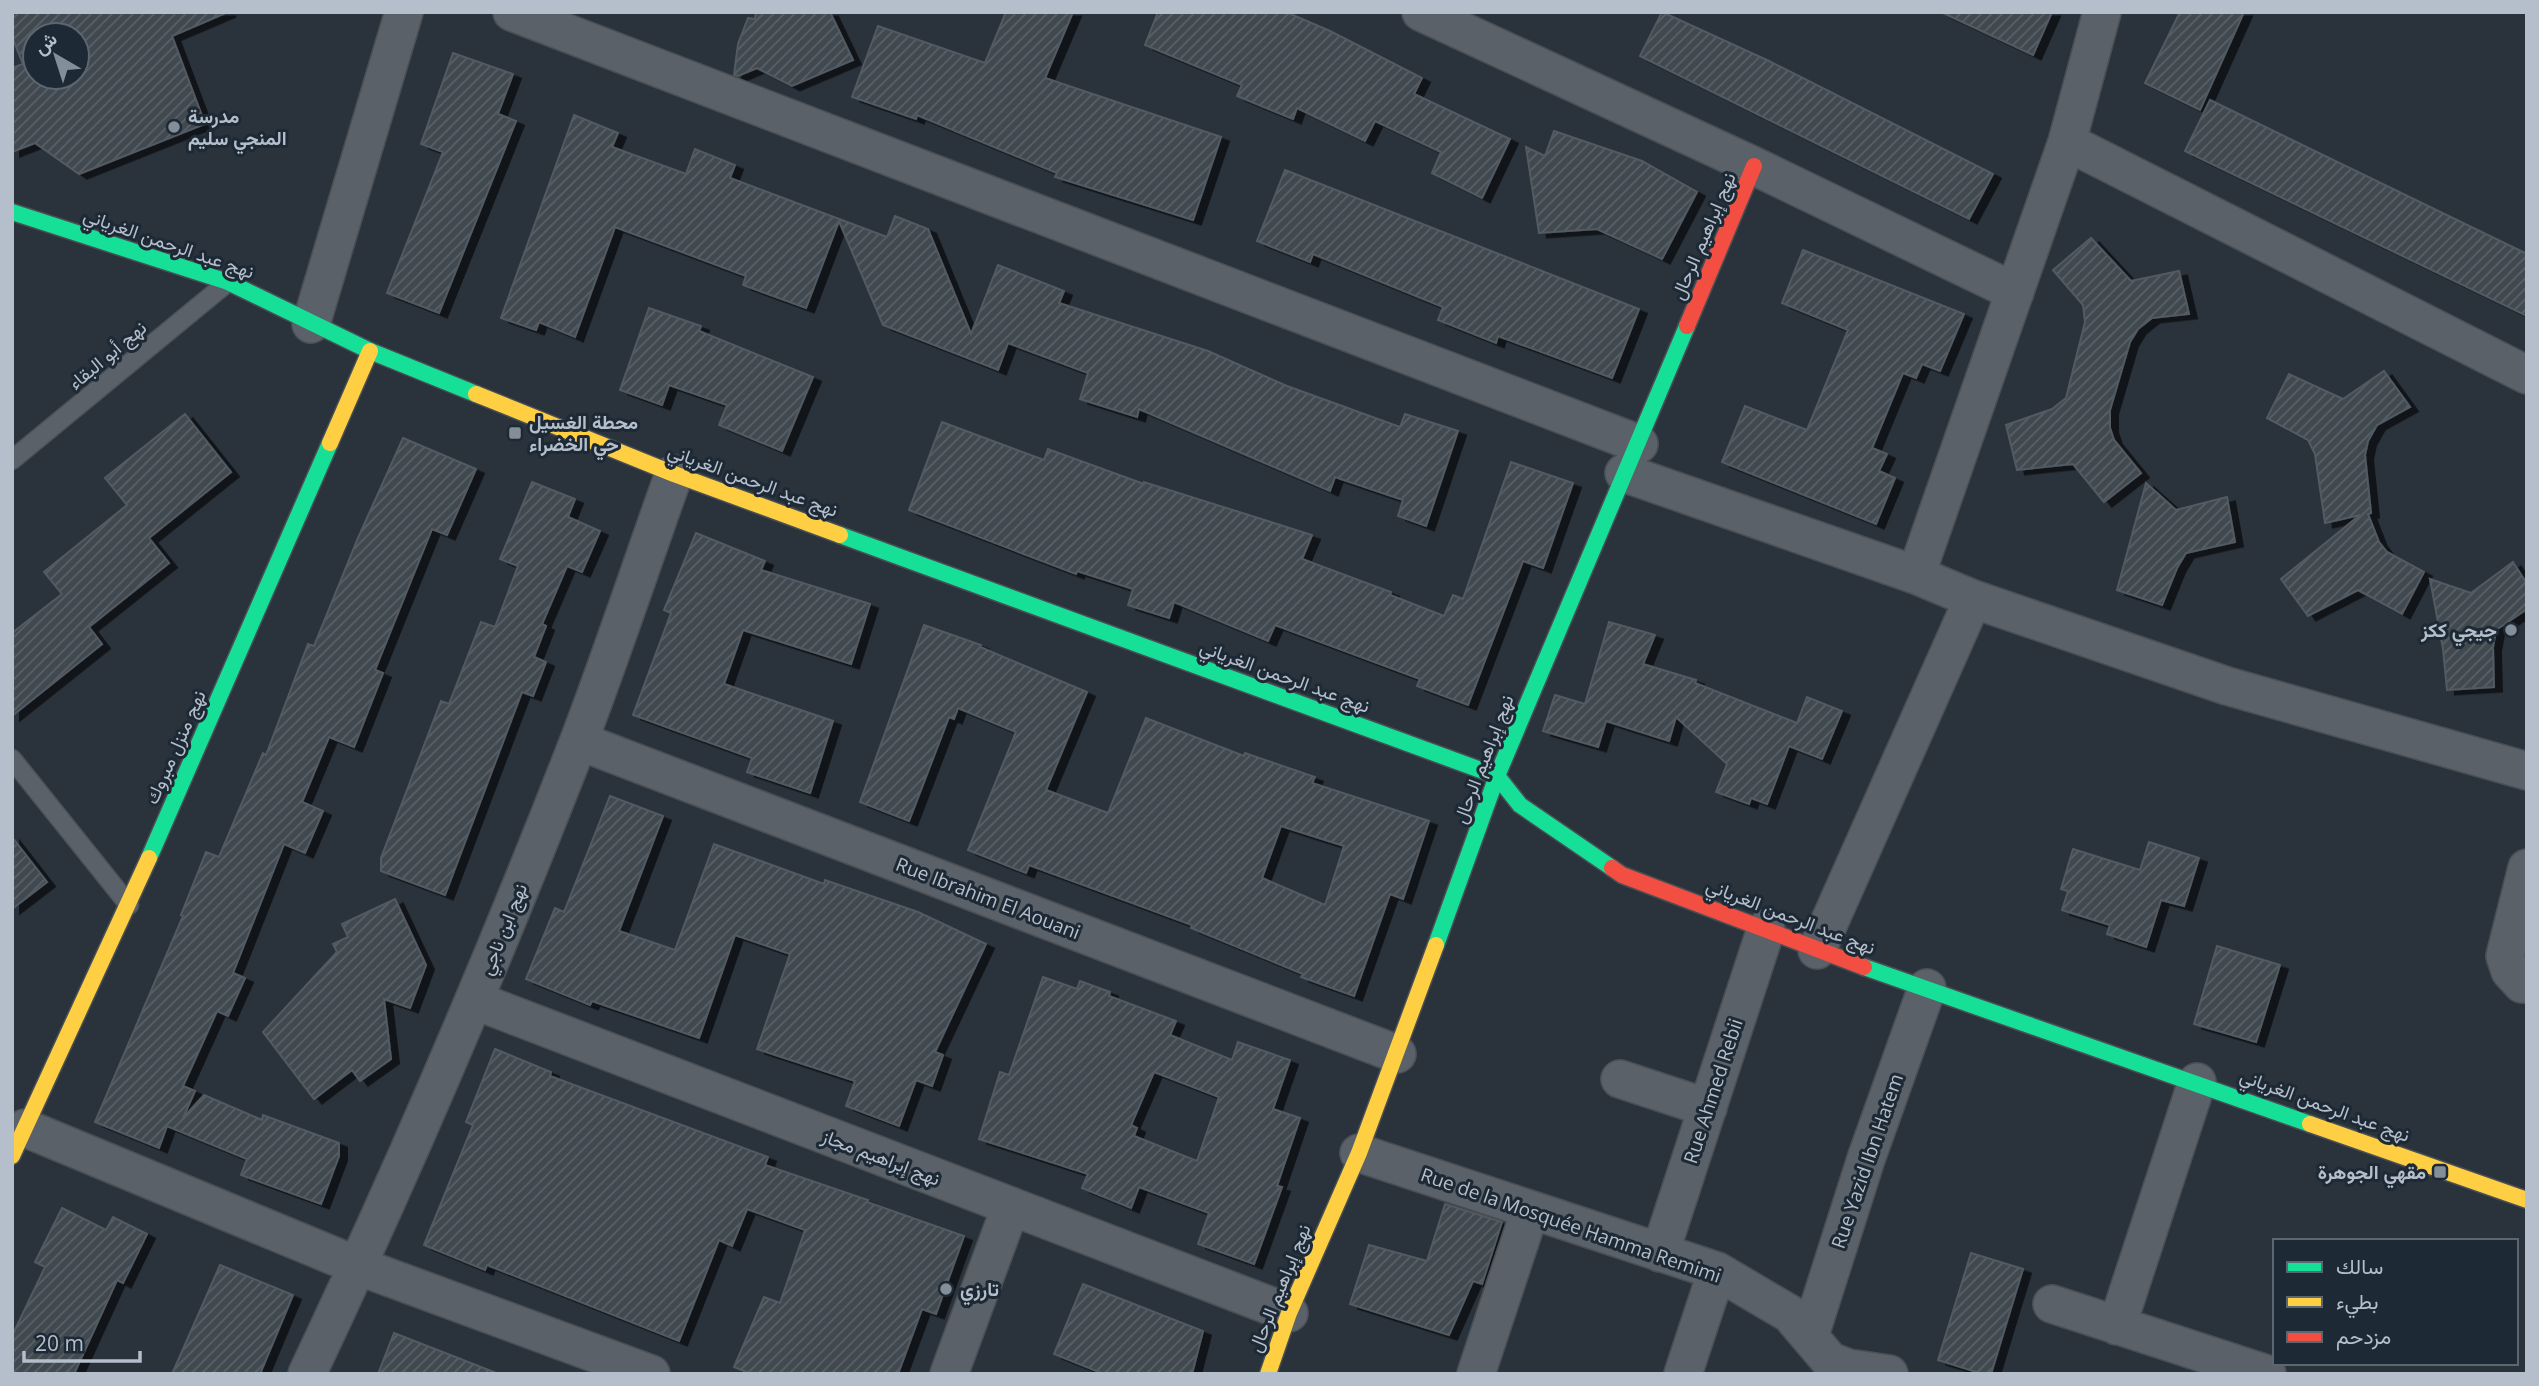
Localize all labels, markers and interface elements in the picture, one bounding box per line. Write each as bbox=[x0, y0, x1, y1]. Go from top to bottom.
north arrow bbox=[21, 21, 91, 91]
text: ش bbox=[28, 25, 62, 60]
place label: مدرسة المنجي سليم bbox=[188, 103, 287, 155]
marker: مدرسة المنجي سليم bbox=[166, 119, 182, 135]
street label: نهج إبراهيم الرحال bbox=[1664, 168, 1742, 304]
street label: نهج عبد الرحمن الغرياني bbox=[79, 202, 258, 287]
street label: نهج أبو البقاء bbox=[62, 315, 152, 396]
place label: محطة الغسيل حي الخضراء bbox=[529, 409, 638, 461]
marker: محطة الغسيل حي الخضراء bbox=[507, 425, 523, 441]
street label: نهج عبد الرحمن الغرياني bbox=[663, 437, 842, 526]
place label: جيجي ككز bbox=[2420, 617, 2497, 647]
marker: جيجي ككز bbox=[2503, 622, 2519, 638]
street label: نهج عبد الرحمن الغرياني bbox=[1195, 633, 1374, 722]
street label: نهج منزل مبروك bbox=[138, 686, 213, 809]
street label: نهج إبراهيم الرحال bbox=[1446, 691, 1520, 828]
street label: Rue Ibrahim El Aouani bbox=[892, 851, 1084, 945]
street label: نهج عبد الرحمن الغرياني bbox=[1702, 872, 1879, 963]
street label: نهج ابن ناجي bbox=[473, 879, 536, 980]
street label: Rue Ahmed Rebii bbox=[1677, 1015, 1749, 1167]
street label: نهج عبد الرحمن الغرياني bbox=[2235, 1062, 2414, 1151]
street label: Rue Yazid Ibn Hatem bbox=[1825, 1070, 1909, 1252]
street label: نهج إبراهيم مجاز bbox=[817, 1122, 944, 1192]
place label: مقهي الجوهرة bbox=[2318, 1159, 2426, 1189]
street label: Rue de la Mosquée Hamma Remimi bbox=[1417, 1161, 1725, 1289]
marker: مقهي الجوهرة bbox=[2432, 1164, 2448, 1180]
street label: نهج إبراهيم الرحال bbox=[1241, 1220, 1317, 1356]
legend bbox=[2273, 1239, 2518, 1365]
text: سالك bbox=[2336, 1252, 2383, 1280]
place label: تارزي bbox=[960, 1276, 999, 1306]
marker: تارزي bbox=[938, 1281, 954, 1297]
text: بطيء bbox=[2336, 1287, 2379, 1319]
scale bar bbox=[24, 1320, 140, 1364]
text: مزدحم bbox=[2336, 1322, 2391, 1351]
text: 20 m bbox=[35, 1329, 84, 1357]

